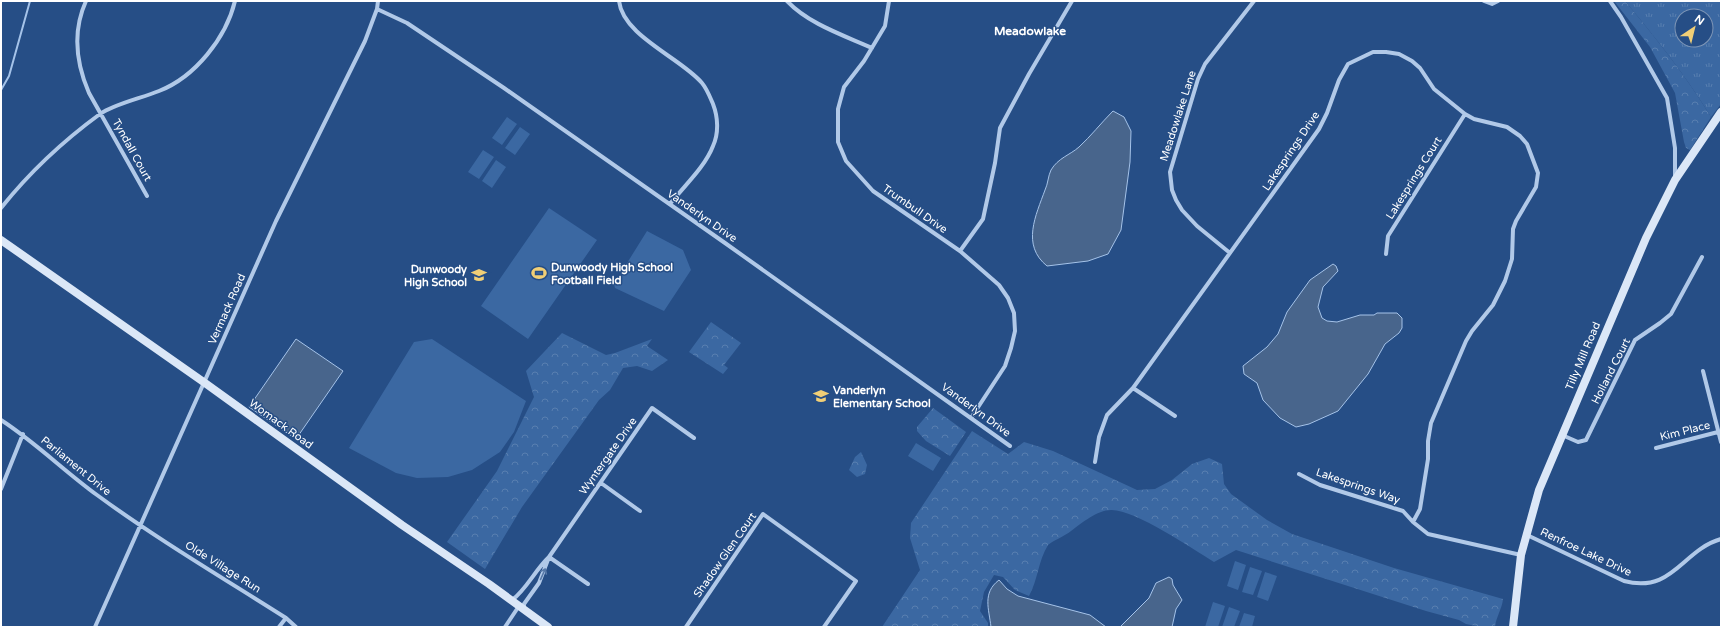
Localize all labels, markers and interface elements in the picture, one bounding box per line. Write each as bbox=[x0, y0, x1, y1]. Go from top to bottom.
north arrow bbox=[1674, 8, 1714, 48]
text: N bbox=[1692, 12, 1707, 28]
district label: Meadowlake bbox=[994, 24, 1066, 38]
street label: Meadowlake Lane bbox=[1157, 69, 1199, 163]
street label: Lakesprings Drive bbox=[1260, 109, 1322, 193]
street label: Tyndall Court bbox=[110, 117, 154, 183]
street label: Lakesprings Court bbox=[1383, 134, 1445, 222]
street label: Trumbull Drive bbox=[880, 182, 950, 236]
street label: Vanderlyn Drive bbox=[664, 187, 740, 245]
place label: Dunwoody High School Football Field bbox=[551, 261, 673, 287]
place label: Dunwoody High School bbox=[404, 263, 467, 290]
sports icon: Dunwoody High School Football Field bbox=[530, 264, 548, 282]
school or university icon: Dunwoody High School bbox=[470, 266, 488, 284]
street label: Vermack Road bbox=[206, 272, 248, 346]
street label: Tilly Mill Road bbox=[1563, 320, 1603, 392]
street label: Holland Court bbox=[1589, 336, 1633, 406]
street label: Vanderlyn Drive bbox=[939, 380, 1013, 440]
place label: Vanderlyn Elementary School bbox=[833, 384, 931, 411]
school or university icon: Vanderlyn Elementary School bbox=[812, 387, 830, 405]
street label: Womack Road bbox=[246, 396, 316, 452]
street label: Wyntergate Drive bbox=[577, 415, 639, 497]
street label: Kim Place bbox=[1659, 418, 1711, 444]
street label: Parliament Drive bbox=[38, 434, 114, 498]
street label: Lakesprings Way bbox=[1314, 465, 1402, 507]
street label: Shadow Glen Court bbox=[691, 510, 759, 600]
street label: Renfroe Lake Drive bbox=[1538, 525, 1634, 579]
street label: Olde Village Run bbox=[183, 538, 263, 596]
one-way arrow bbox=[540, 568, 547, 580]

